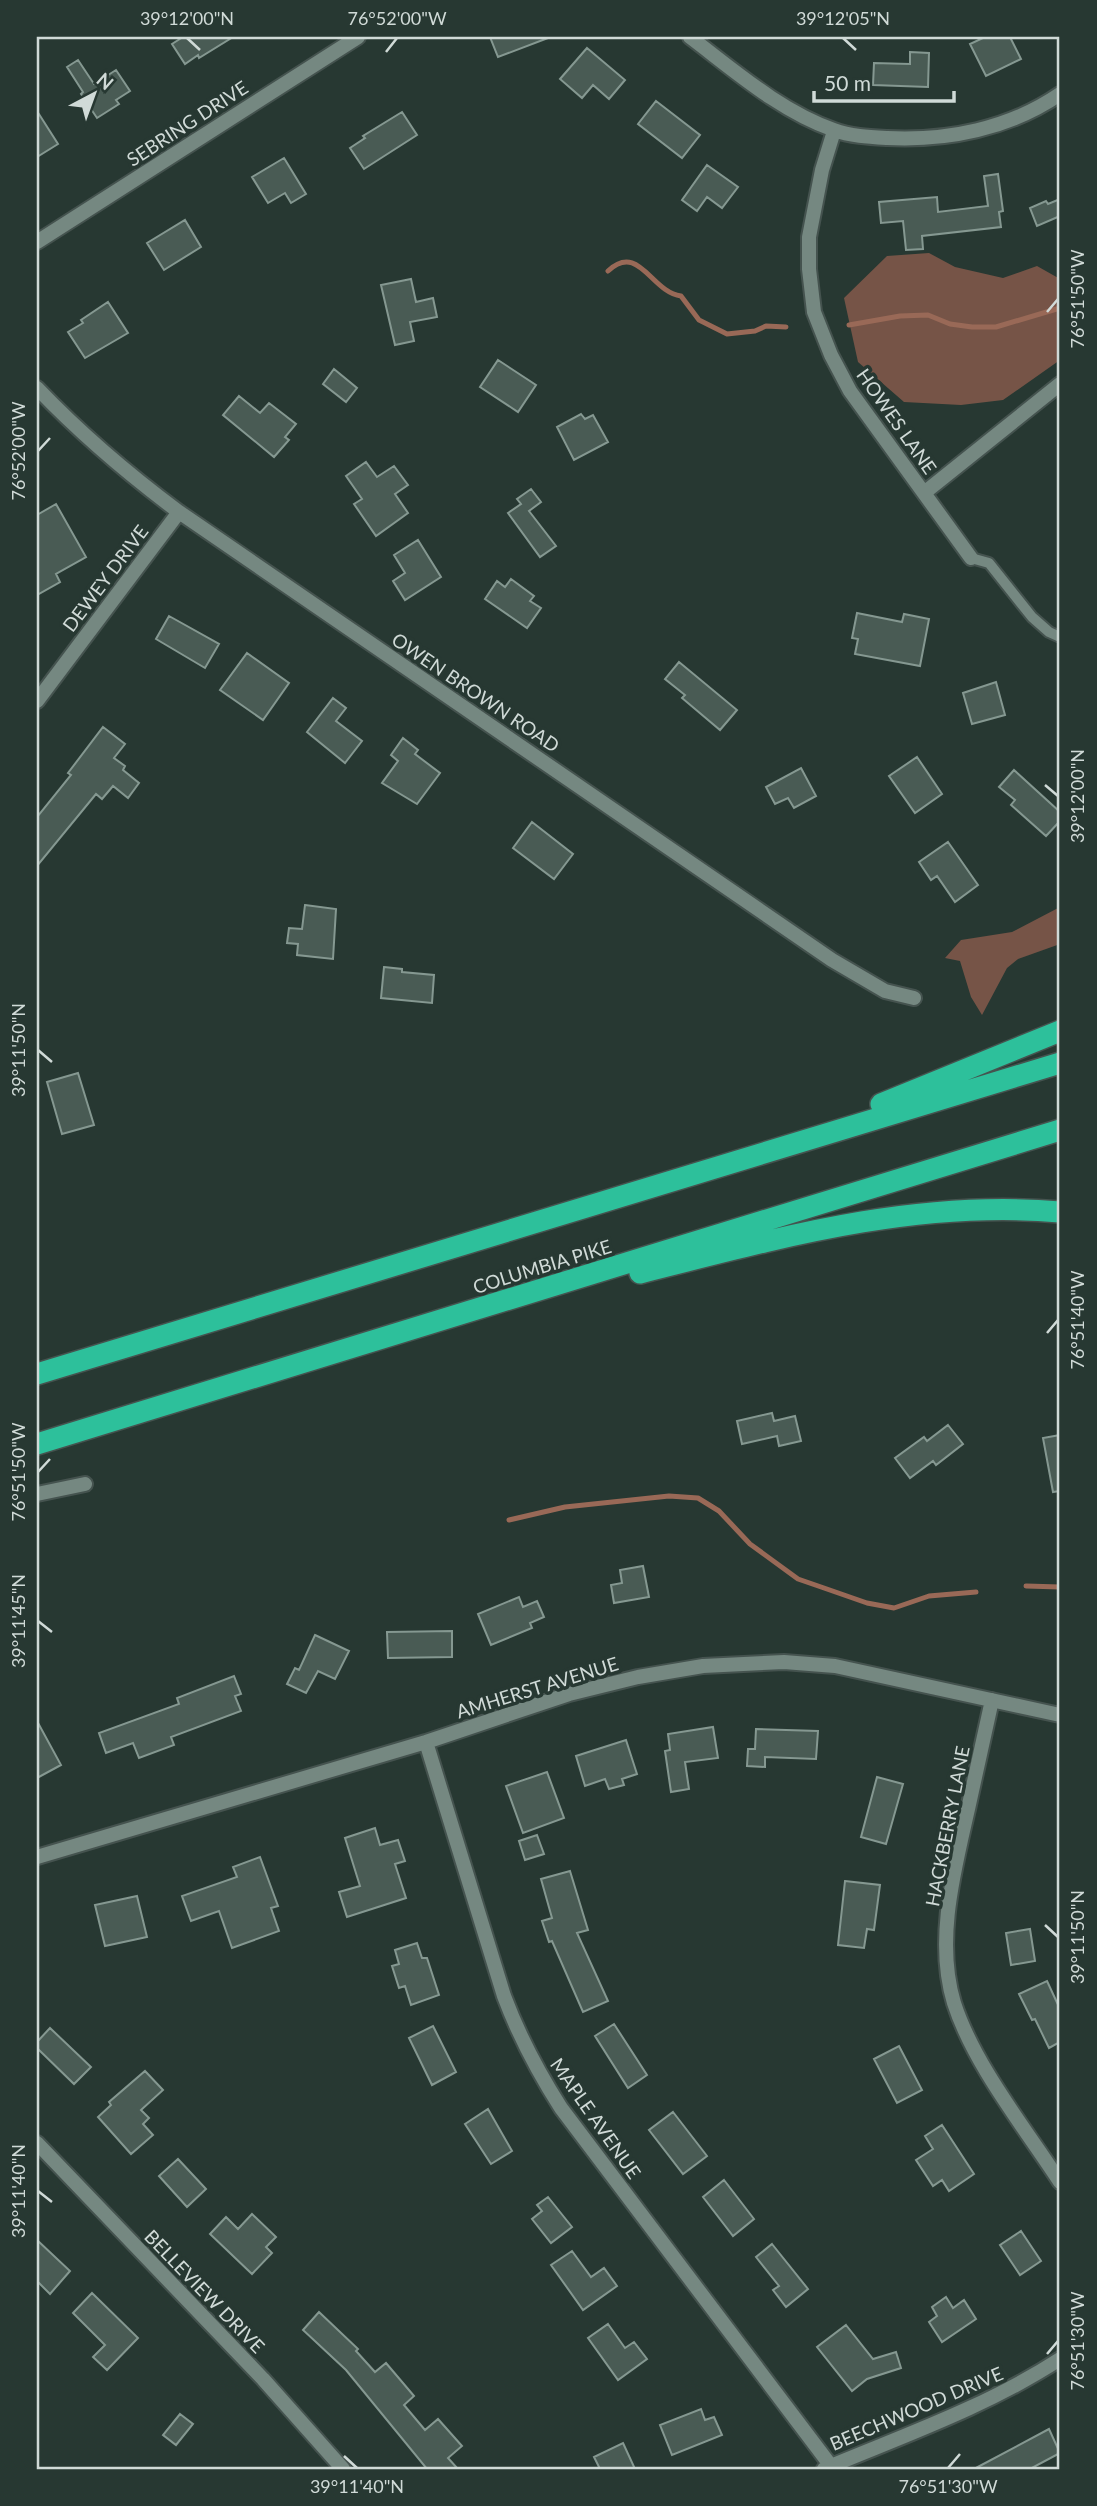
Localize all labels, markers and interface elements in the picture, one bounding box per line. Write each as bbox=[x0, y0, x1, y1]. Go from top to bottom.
text: 39°12'00"N bbox=[140, 7, 234, 29]
text: 76°52'00"W bbox=[347, 7, 447, 29]
text: 39°12'05"N bbox=[796, 7, 890, 29]
north arrow bbox=[60, 60, 130, 130]
scale bar bbox=[814, 60, 954, 104]
text: N bbox=[92, 67, 119, 94]
text: 50 m bbox=[824, 70, 871, 95]
street label: SEBRING DRIVE bbox=[122, 75, 252, 171]
text: 76°51'50"W bbox=[1066, 249, 1088, 349]
street label: HOWES LANE bbox=[852, 364, 942, 478]
text: 76°52'00"W bbox=[7, 401, 29, 501]
street label: DEWEY DRIVE bbox=[57, 520, 153, 636]
street label: OWEN BROWN ROAD bbox=[388, 627, 564, 757]
text: 39°12'00"N bbox=[1066, 749, 1088, 843]
text: 39°11'50"N bbox=[7, 1003, 29, 1097]
street label: COLUMBIA PIKE bbox=[470, 1234, 614, 1298]
text: 76°51'40"W bbox=[1066, 1270, 1088, 1370]
text: 76°51'50"W bbox=[7, 1422, 29, 1522]
text: 39°11'45"N bbox=[7, 1574, 29, 1668]
street label: AMHERST AVENUE bbox=[453, 1651, 621, 1723]
street label: HACKBERRY LANE bbox=[920, 1744, 974, 1908]
text: 39°11'50"N bbox=[1066, 1890, 1088, 1984]
street label: MAPLE AVENUE bbox=[546, 2053, 646, 2183]
text: 39°11'40"N bbox=[7, 2144, 29, 2238]
street label: BELLEVIEW DRIVE bbox=[140, 2224, 270, 2358]
text: 76°51'30"W bbox=[1066, 2291, 1088, 2391]
street label: BEECHWOOD DRIVE bbox=[826, 2361, 1006, 2455]
text: 39°11'40"N bbox=[310, 2475, 404, 2497]
text: 76°51'30"W bbox=[898, 2475, 998, 2497]

